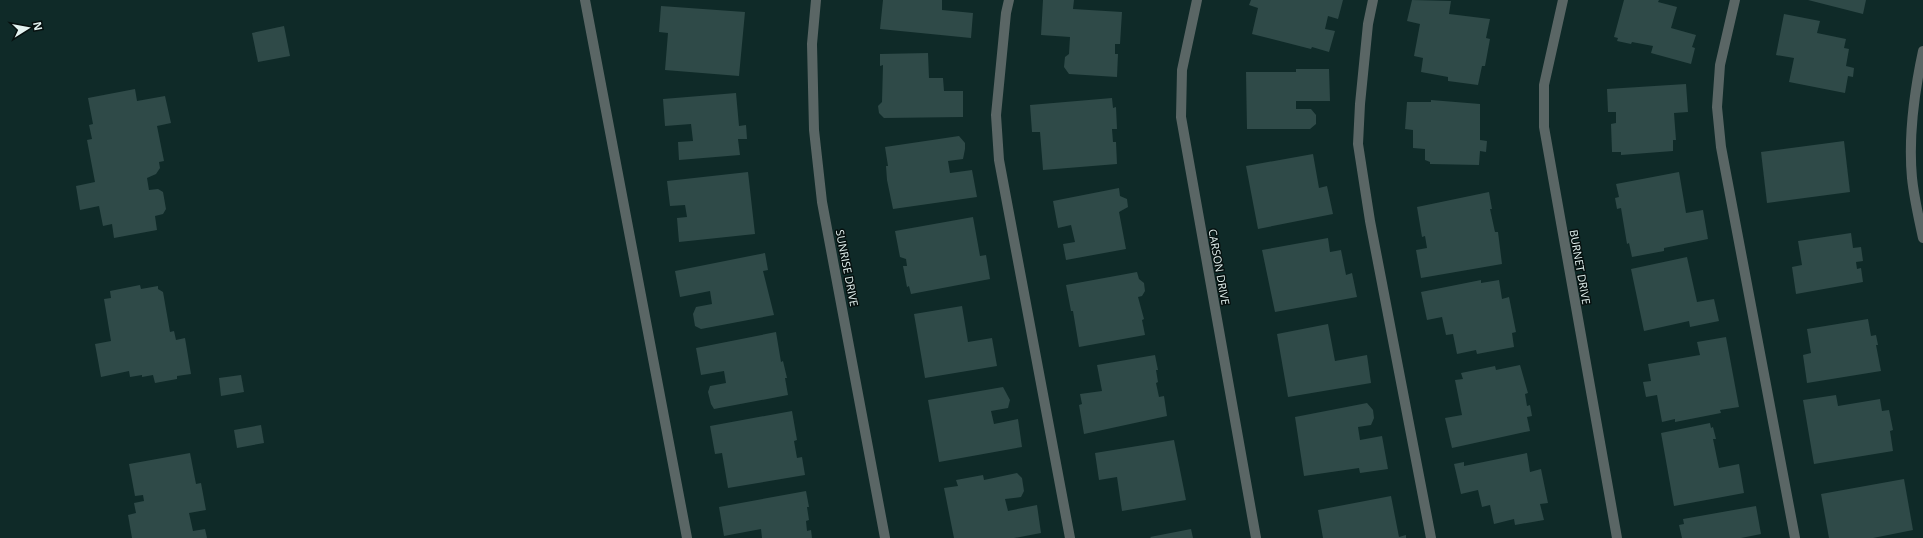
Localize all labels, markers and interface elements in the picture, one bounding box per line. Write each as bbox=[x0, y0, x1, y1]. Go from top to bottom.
north arrow bbox=[8, 8, 48, 48]
text: N bbox=[30, 20, 47, 32]
street label: SUNRISE DRIVE bbox=[833, 228, 862, 307]
street label: CARSON DRIVE bbox=[1205, 228, 1234, 306]
street label: BURNET DRIVE bbox=[1567, 228, 1594, 306]

